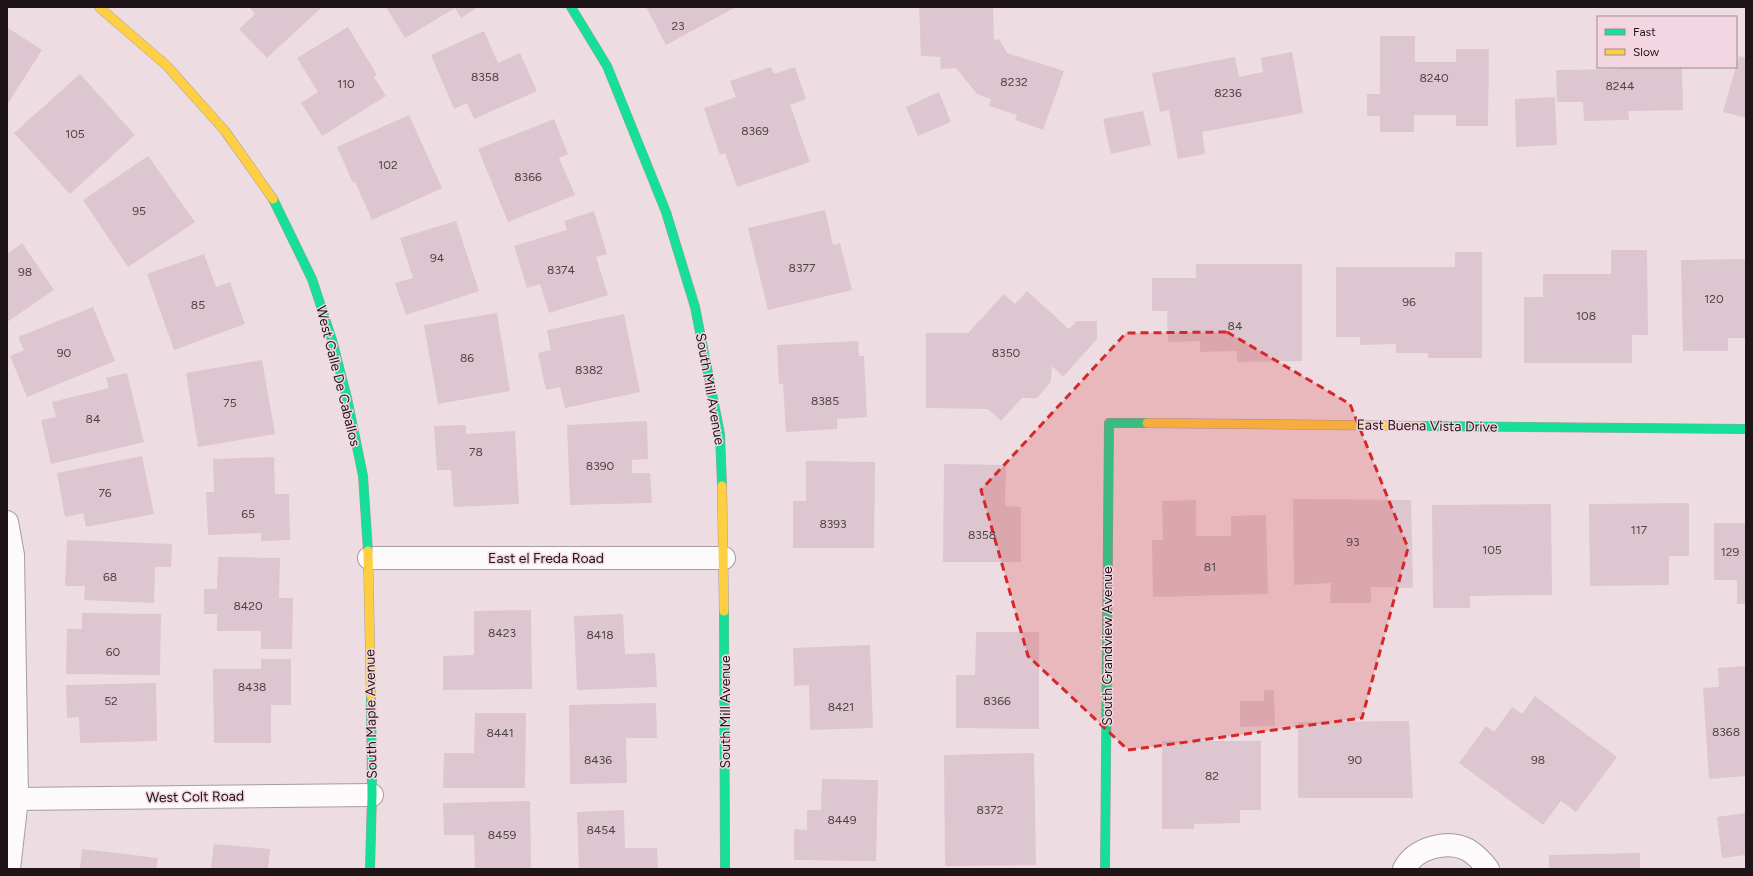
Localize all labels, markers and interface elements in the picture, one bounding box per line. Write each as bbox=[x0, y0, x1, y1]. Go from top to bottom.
legend bbox=[1597, 16, 1737, 68]
house number: 23 bbox=[671, 19, 685, 33]
text: Fast bbox=[1633, 25, 1656, 39]
text: Slow bbox=[1633, 45, 1660, 59]
house number: 8358 bbox=[471, 70, 499, 84]
house number: 8240 bbox=[1419, 71, 1449, 85]
house number: 8232 bbox=[1000, 75, 1028, 89]
house number: 110 bbox=[337, 77, 355, 91]
house number: 8244 bbox=[1606, 79, 1635, 93]
house number: 8236 bbox=[1214, 86, 1242, 100]
house number: 8369 bbox=[741, 124, 769, 138]
house number: 105 bbox=[65, 127, 85, 141]
house number: 102 bbox=[378, 158, 398, 172]
house number: 8366 bbox=[514, 170, 542, 184]
house number: 95 bbox=[132, 204, 146, 218]
house number: 94 bbox=[430, 251, 445, 265]
house number: 8377 bbox=[789, 261, 816, 275]
house number: 8374 bbox=[547, 263, 575, 277]
house number: 98 bbox=[18, 265, 32, 279]
house number: 120 bbox=[1704, 292, 1724, 306]
house number: 96 bbox=[1402, 295, 1416, 309]
house number: 85 bbox=[191, 298, 205, 312]
street label: West Calle De Caballos bbox=[312, 304, 364, 448]
house number: 108 bbox=[1576, 309, 1596, 323]
house number: 84 bbox=[1228, 319, 1243, 333]
street label: South Mill Avenue bbox=[692, 332, 728, 447]
house number: 90 bbox=[57, 346, 72, 360]
house number: 8350 bbox=[992, 346, 1021, 360]
house number: 86 bbox=[460, 351, 474, 365]
house number: 8382 bbox=[575, 363, 603, 377]
house number: 8385 bbox=[811, 394, 839, 408]
house number: 75 bbox=[223, 396, 237, 410]
house number: 84 bbox=[86, 412, 101, 426]
street label: East Buena Vista Drive bbox=[1356, 416, 1498, 436]
house number: 78 bbox=[469, 445, 483, 459]
house number: 8390 bbox=[586, 459, 614, 473]
house number: 76 bbox=[98, 486, 112, 500]
house number: 65 bbox=[241, 507, 255, 521]
house number: 8393 bbox=[819, 517, 847, 531]
house number: 117 bbox=[1631, 523, 1648, 537]
house number: 8358 bbox=[968, 528, 996, 542]
house number: 93 bbox=[1346, 535, 1360, 549]
house number: 105 bbox=[1482, 543, 1502, 557]
house number: 129 bbox=[1721, 545, 1739, 559]
street label: East el Freda Road bbox=[488, 550, 604, 567]
house number: 81 bbox=[1204, 560, 1216, 574]
street label: South Grandview Avenue bbox=[1099, 566, 1116, 726]
house number: 68 bbox=[103, 570, 117, 584]
house number: 8420 bbox=[233, 599, 263, 613]
house number: 8423 bbox=[488, 626, 516, 640]
house number: 8418 bbox=[586, 628, 614, 642]
house number: 60 bbox=[106, 645, 121, 659]
street label: South Maple Avenue bbox=[361, 649, 381, 779]
street label: South Mill Avenue bbox=[717, 655, 734, 769]
house number: 8438 bbox=[238, 680, 266, 694]
house number: 52 bbox=[104, 694, 118, 708]
house number: 8366 bbox=[983, 694, 1011, 708]
house number: 8421 bbox=[828, 700, 854, 714]
house number: 8368 bbox=[1712, 725, 1740, 739]
house number: 8441 bbox=[486, 726, 514, 740]
house number: 8436 bbox=[584, 753, 612, 767]
house number: 90 bbox=[1348, 753, 1363, 767]
house number: 98 bbox=[1531, 753, 1545, 767]
house number: 82 bbox=[1205, 769, 1219, 783]
street label: West Colt Road bbox=[146, 788, 244, 806]
house number: 8372 bbox=[976, 803, 1004, 817]
house number: 8449 bbox=[827, 813, 857, 827]
house number: 8454 bbox=[586, 823, 616, 837]
house number: 8459 bbox=[488, 828, 516, 842]

